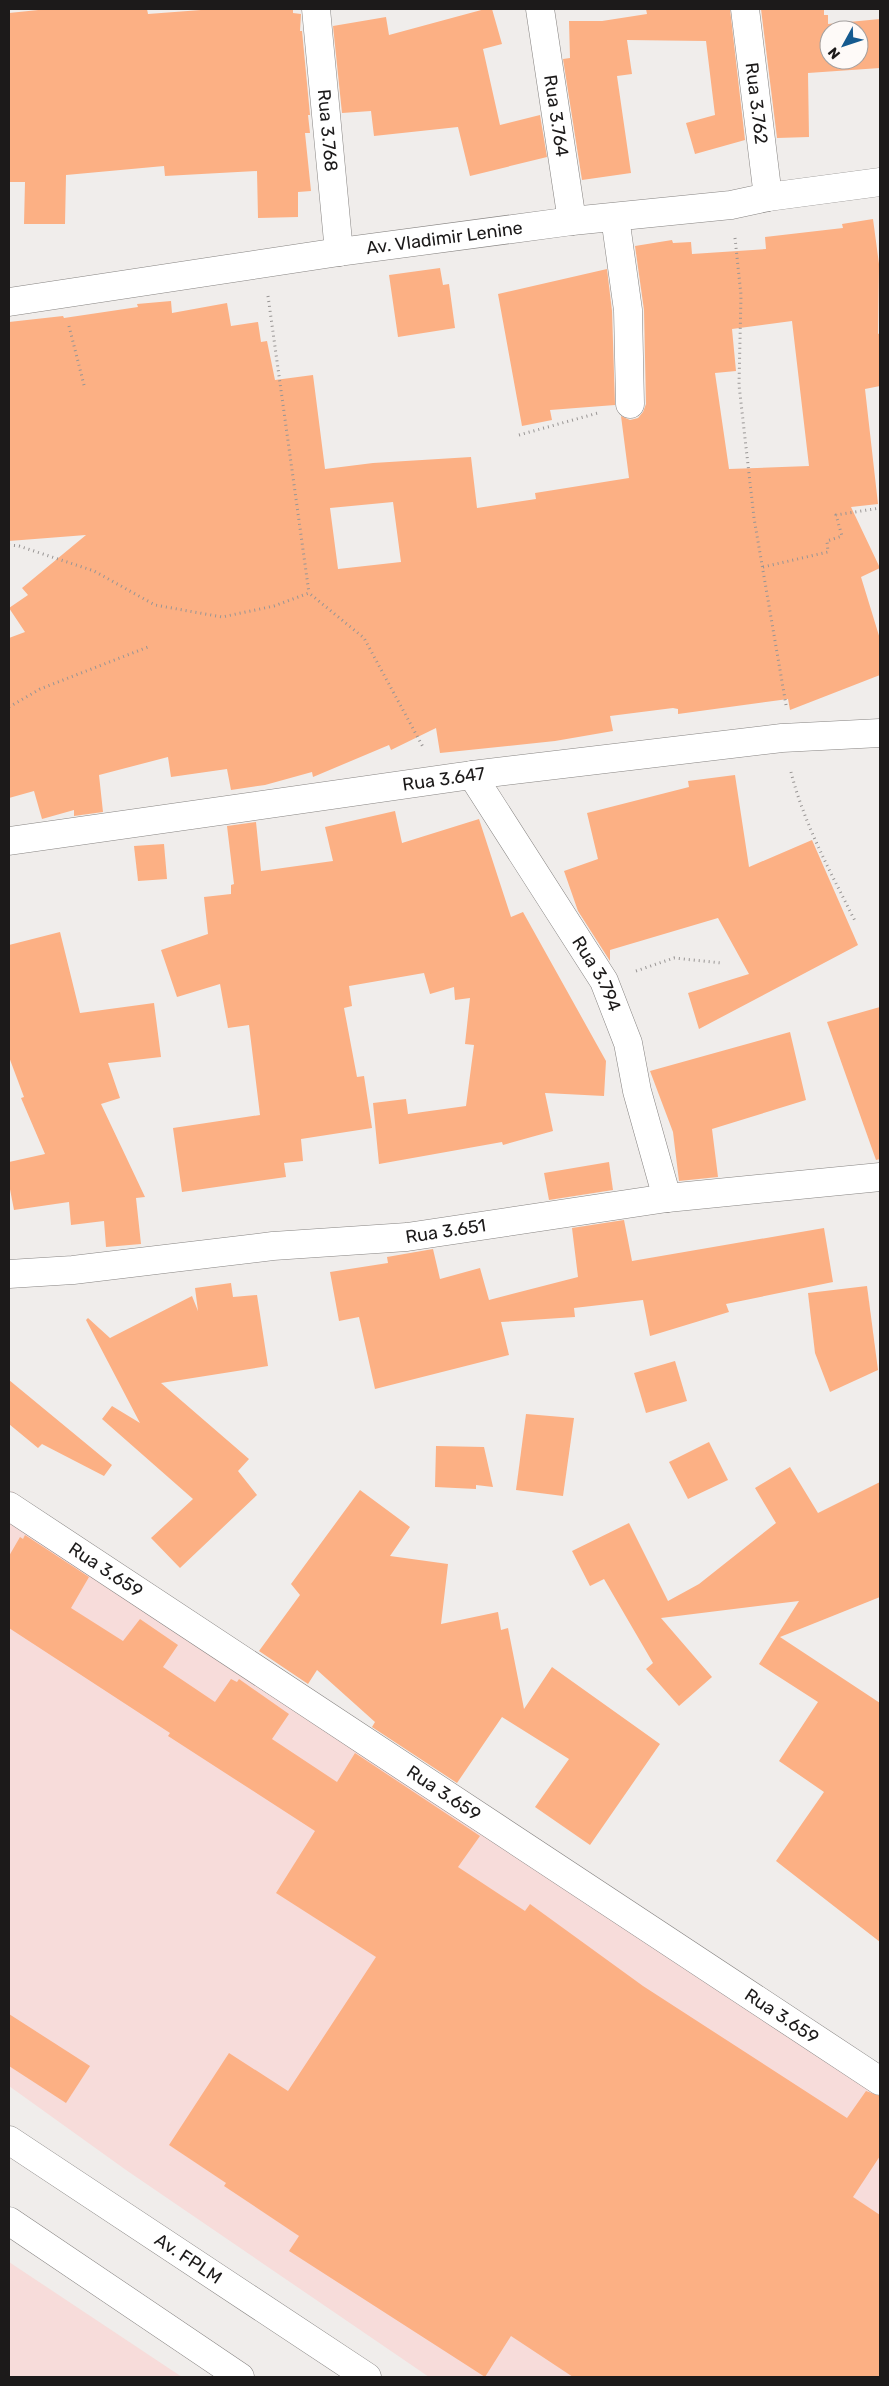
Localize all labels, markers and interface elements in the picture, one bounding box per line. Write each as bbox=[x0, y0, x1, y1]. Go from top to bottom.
north arrow bbox=[819, 20, 869, 70]
text: N bbox=[825, 44, 844, 62]
street label: Rua 3.762 bbox=[741, 61, 772, 145]
street label: Rua 3.764 bbox=[539, 73, 573, 158]
street label: Rua 3.768 bbox=[313, 88, 342, 173]
street label: Av. Vladimir Lenine bbox=[365, 217, 524, 259]
street label: Rua 3.647 bbox=[401, 763, 486, 796]
street label: Rua 3.794 bbox=[567, 932, 626, 1015]
street label: Rua 3.651 bbox=[404, 1214, 487, 1248]
street label: Rua 3.659 bbox=[65, 1537, 147, 1602]
street label: Rua 3.659 bbox=[403, 1761, 485, 1825]
street label: Rua 3.659 bbox=[741, 1984, 823, 2049]
street label: Av. FPLM bbox=[151, 2229, 226, 2289]

